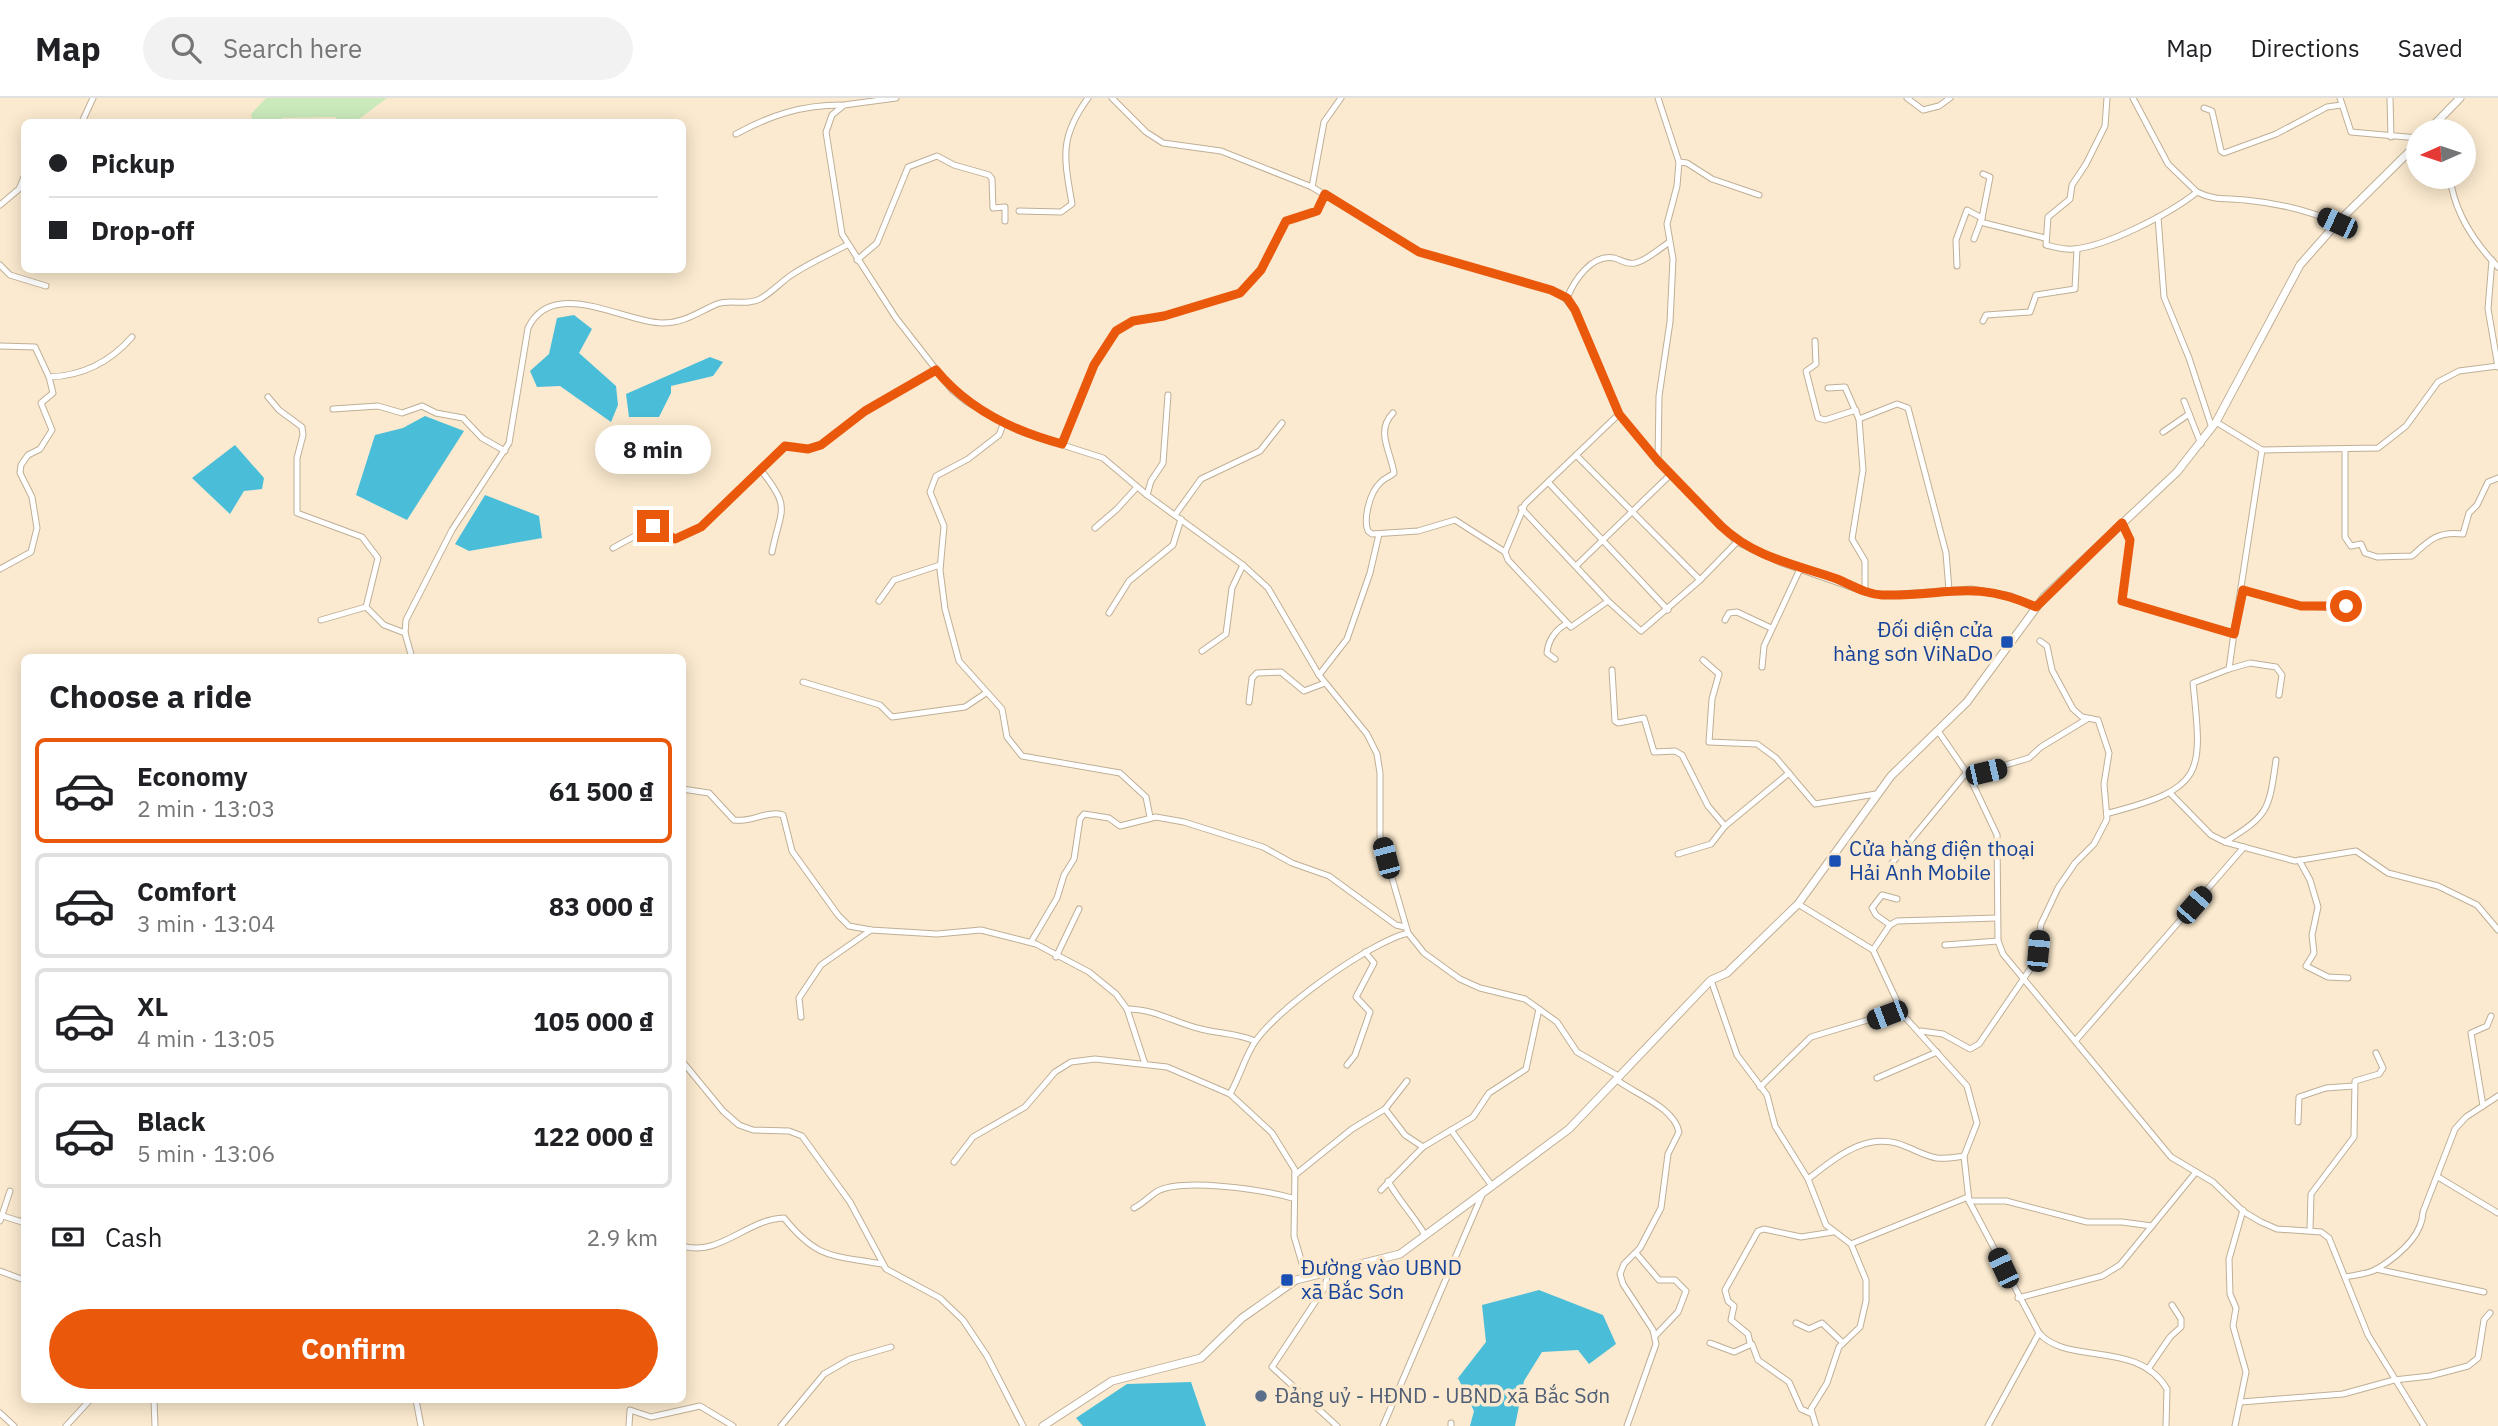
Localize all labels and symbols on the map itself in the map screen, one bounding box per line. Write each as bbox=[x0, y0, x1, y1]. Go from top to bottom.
north arrow bbox=[2406, 119, 2476, 189]
car bbox=[2314, 205, 2361, 241]
callout: 8 min bbox=[595, 424, 711, 474]
route end bbox=[637, 510, 669, 542]
route start bbox=[2330, 590, 2362, 622]
place label: Đối diện cửa hàng sơn ViNaDo bbox=[1833, 615, 1993, 667]
marker: Đối diện cửa hàng sơn ViNaDo bbox=[1999, 634, 2015, 650]
car bbox=[1964, 757, 2009, 787]
place label: Cửa hàng điện thoại Hải Anh Mobile bbox=[1849, 834, 2035, 886]
car bbox=[1371, 835, 1402, 881]
marker: Cửa hàng điện thoại Hải Anh Mobile bbox=[1827, 853, 1843, 869]
car bbox=[2173, 882, 2216, 928]
car bbox=[2026, 929, 2051, 973]
car bbox=[1864, 998, 1911, 1032]
car bbox=[1985, 1245, 2022, 1291]
place label: Đường vào UBND xã Bắc Sơn bbox=[1301, 1253, 1462, 1305]
marker: Đường vào UBND xã Bắc Sơn bbox=[1279, 1272, 1295, 1288]
place label: Đảng uỷ - HĐND - UBND xã Bắc Sơn bbox=[1275, 1381, 1610, 1409]
marker: Đảng uỷ - HĐND - UBND xã Bắc Sơn bbox=[1253, 1388, 1269, 1404]

